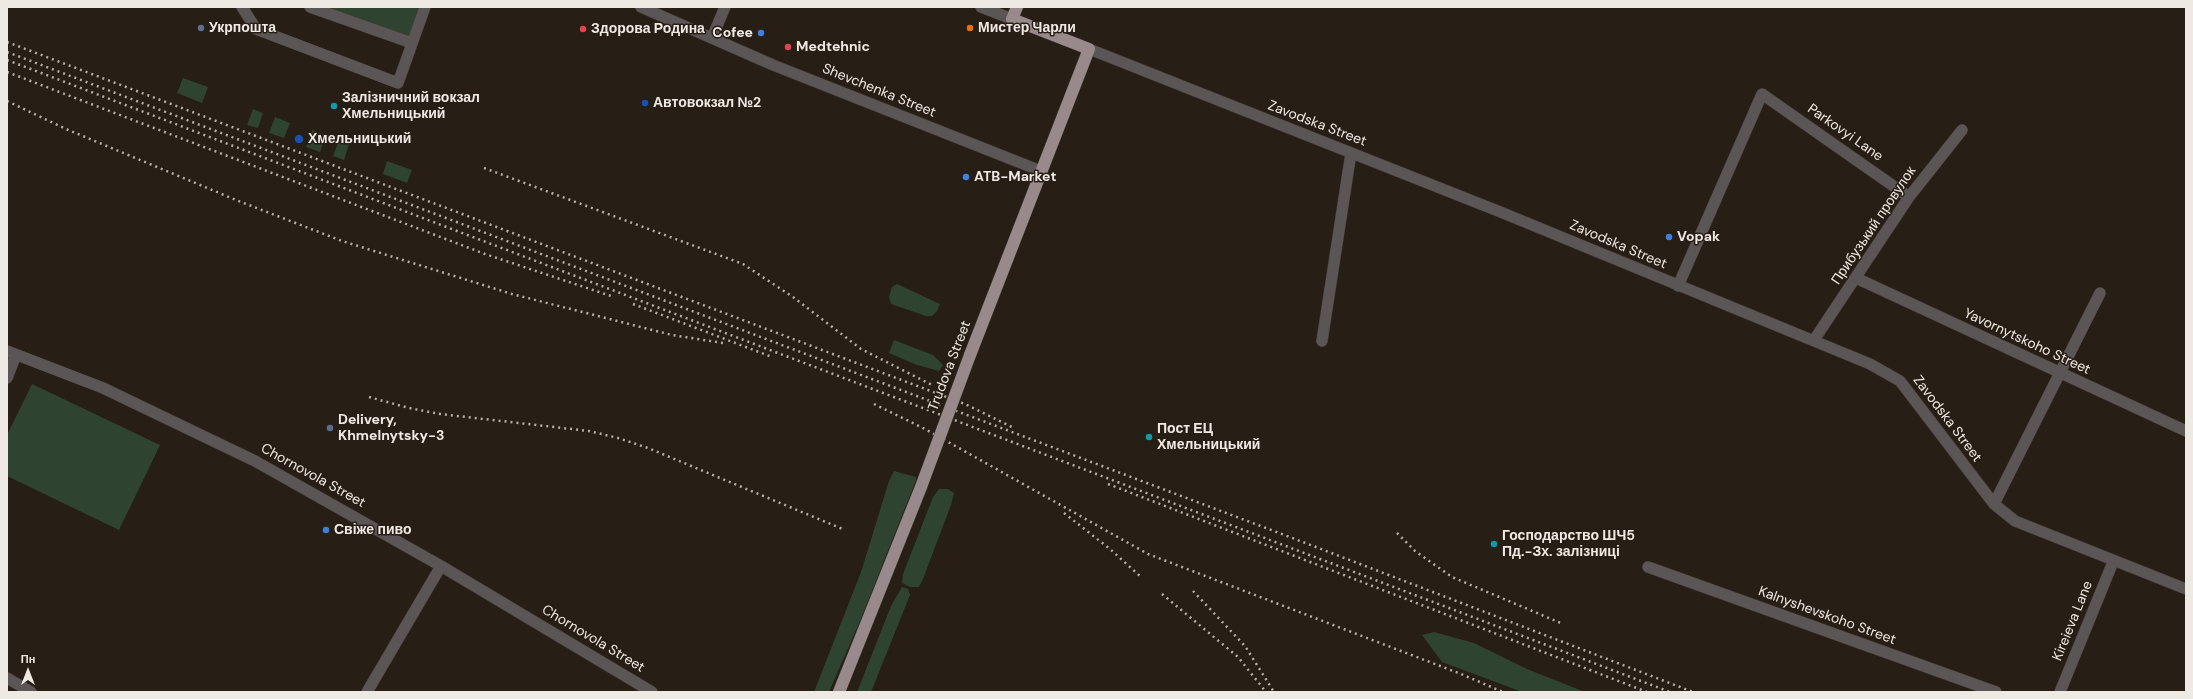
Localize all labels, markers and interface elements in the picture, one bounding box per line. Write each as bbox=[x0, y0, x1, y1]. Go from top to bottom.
place label: Укрпошта bbox=[209, 20, 276, 36]
place label: Мистер Чарли bbox=[978, 20, 1076, 36]
place label: Здорова Родина bbox=[591, 21, 705, 37]
marker: Укрпошта bbox=[196, 23, 206, 33]
marker: Мистер Чарли bbox=[965, 23, 975, 33]
marker: Здорова Родина bbox=[578, 24, 588, 34]
place label: Cofee bbox=[712, 25, 753, 41]
marker: Cofee bbox=[756, 28, 766, 38]
place label: Medtehnic bbox=[796, 39, 870, 55]
marker: Medtehnic bbox=[783, 42, 793, 52]
street label: Shevchenka Street bbox=[820, 61, 938, 121]
place label: Залізничний вокзал Хмельницький bbox=[342, 90, 480, 122]
place label: Автовокзал №2 bbox=[653, 95, 761, 111]
marker: Автовокзал №2 bbox=[640, 98, 650, 108]
street label: Zavodska Street bbox=[1265, 98, 1369, 150]
marker: Залізничний вокзал Хмельницький bbox=[329, 101, 339, 111]
street label: Parkovyi Lane bbox=[1804, 101, 1886, 165]
place label: Хмельницький bbox=[308, 131, 411, 147]
marker: Хмельницький bbox=[293, 133, 305, 145]
street label: Прибузький провулок bbox=[1828, 164, 1920, 288]
place label: ATB-Market bbox=[974, 169, 1056, 185]
marker: ATB-Market bbox=[961, 172, 971, 182]
street label: Zavodska Street bbox=[1567, 217, 1669, 273]
place label: Vopak bbox=[1677, 229, 1720, 245]
marker: Vopak bbox=[1664, 232, 1674, 242]
street label: Yavornytskoho Street bbox=[1961, 305, 2093, 379]
street label: Trudova Street bbox=[925, 319, 975, 413]
street label: Zavodska Street bbox=[1909, 372, 1985, 466]
place label: Delivery, Khmelnytsky-3 bbox=[338, 412, 445, 444]
place label: Пост ЕЦ Хмельницький bbox=[1157, 421, 1260, 454]
marker: Delivery, Khmelnytsky-3 bbox=[325, 423, 335, 433]
marker: Пост ЕЦ Хмельницький bbox=[1144, 432, 1154, 442]
street label: Chornovola Street bbox=[258, 440, 368, 512]
place label: Свіже пиво bbox=[334, 522, 411, 538]
marker: Свіже пиво bbox=[321, 525, 331, 535]
place label: Господарство ШЧ5 Пд.-Зх. залізниці bbox=[1502, 528, 1635, 560]
marker: Господарство ШЧ5 Пд.-Зх. залізниці bbox=[1489, 539, 1499, 549]
street label: Kireieva Lane bbox=[2049, 579, 2097, 663]
street label: Kalnyshevskoho Street bbox=[1756, 583, 1898, 649]
street label: Chornovola Street bbox=[539, 602, 647, 676]
north arrow bbox=[8, 651, 48, 691]
text: Пн bbox=[21, 652, 35, 666]

